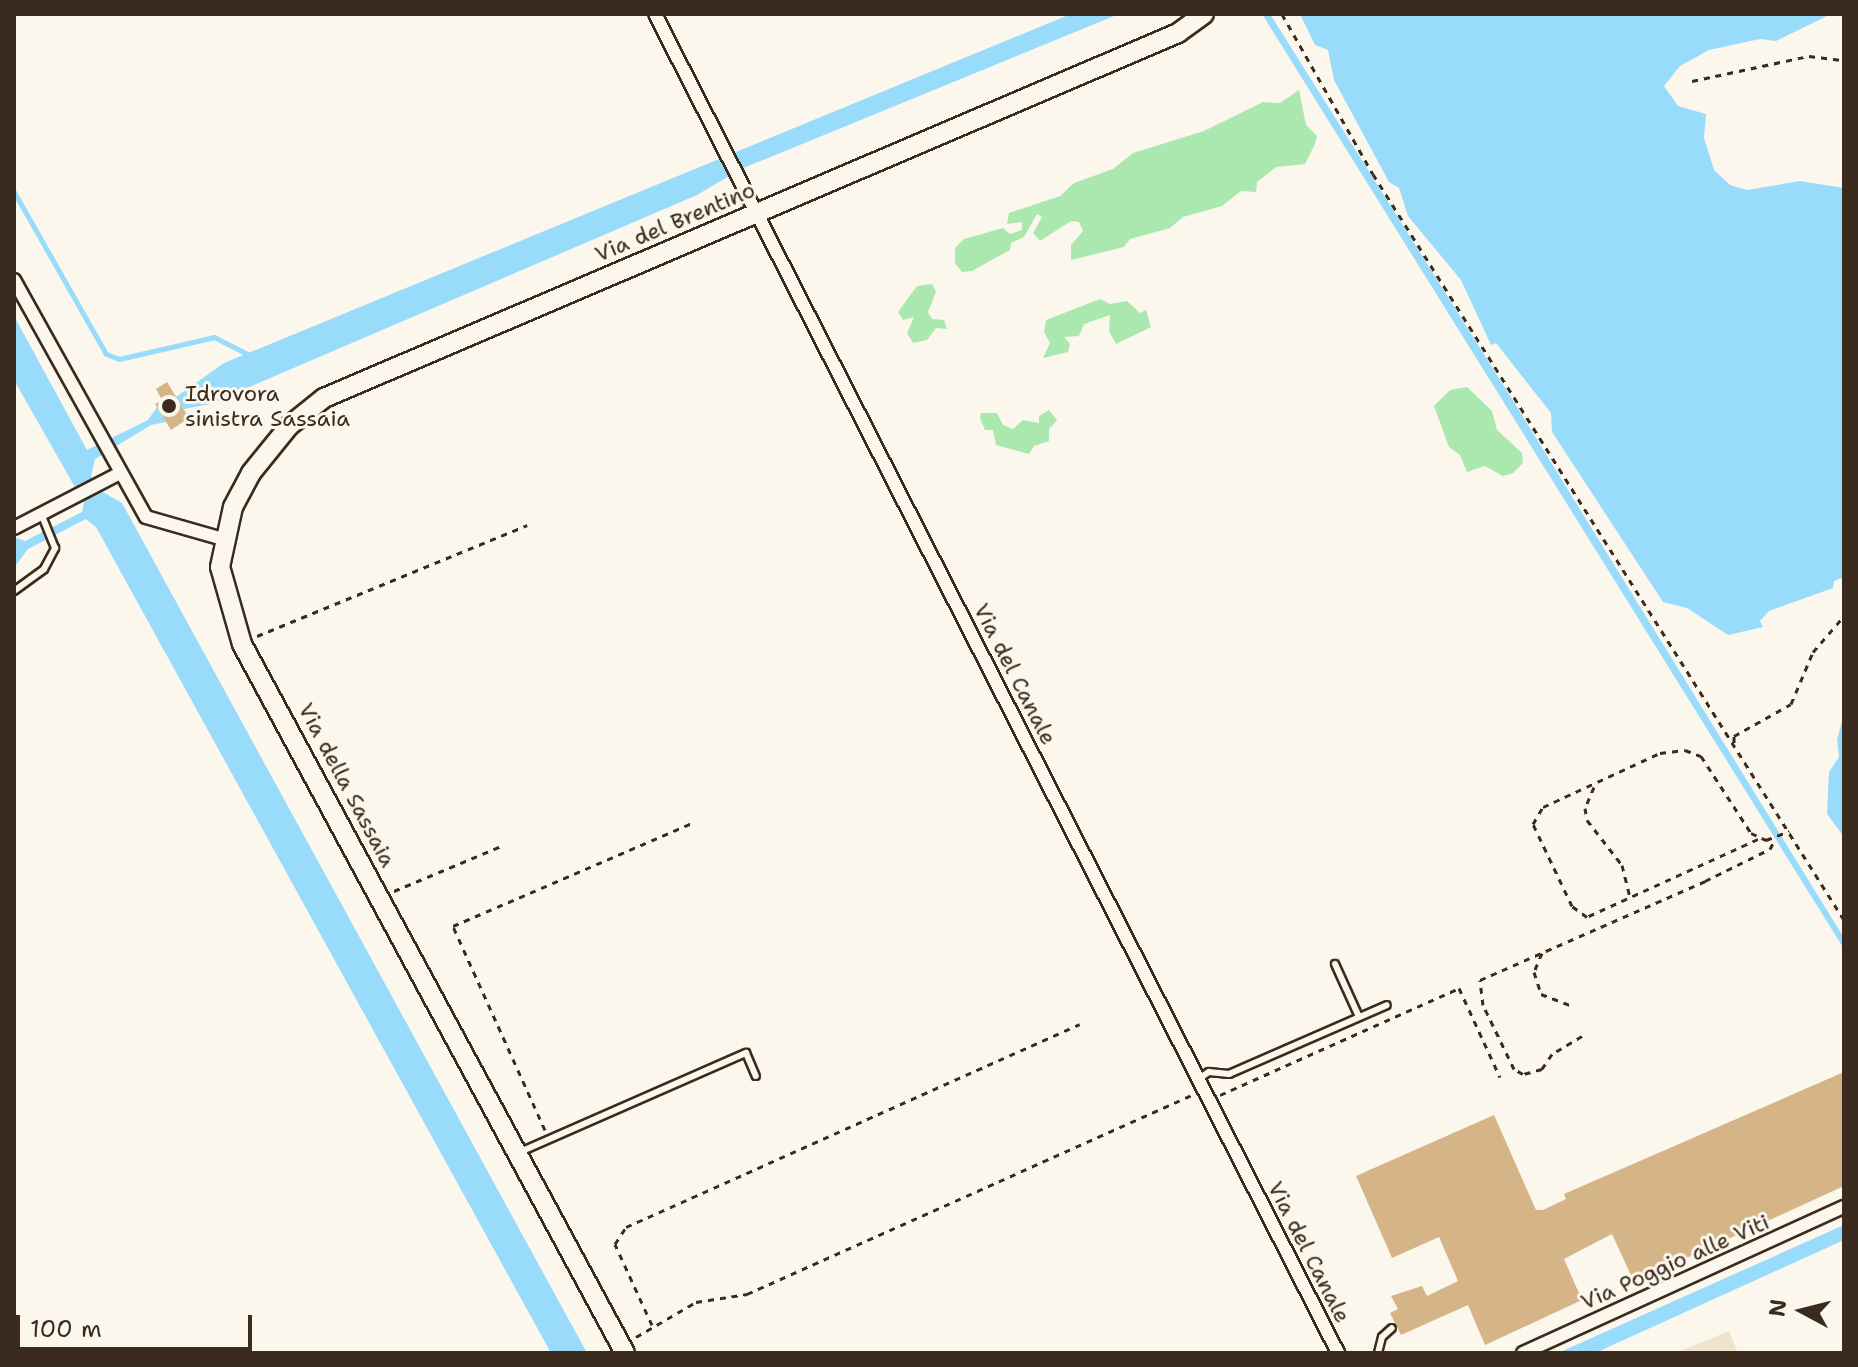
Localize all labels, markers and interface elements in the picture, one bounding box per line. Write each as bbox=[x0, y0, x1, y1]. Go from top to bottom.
street label: Via del Brentino bbox=[591, 176, 759, 268]
place label: Idrovora sinistra Sassaia bbox=[185, 380, 350, 432]
marker: Idrovora sinistra Sassaia bbox=[160, 397, 178, 415]
street label: Via del Canale bbox=[968, 599, 1062, 749]
street label: Via della Sassaia bbox=[293, 698, 401, 872]
street label: Via del Canale bbox=[1262, 1177, 1356, 1327]
street label: Via Poggio alle Viti bbox=[1577, 1209, 1773, 1315]
north arrow bbox=[1762, 1271, 1842, 1351]
text: N bbox=[1762, 1298, 1793, 1318]
scale bar bbox=[20, 1299, 256, 1349]
text: 100 m bbox=[30, 1313, 102, 1345]

